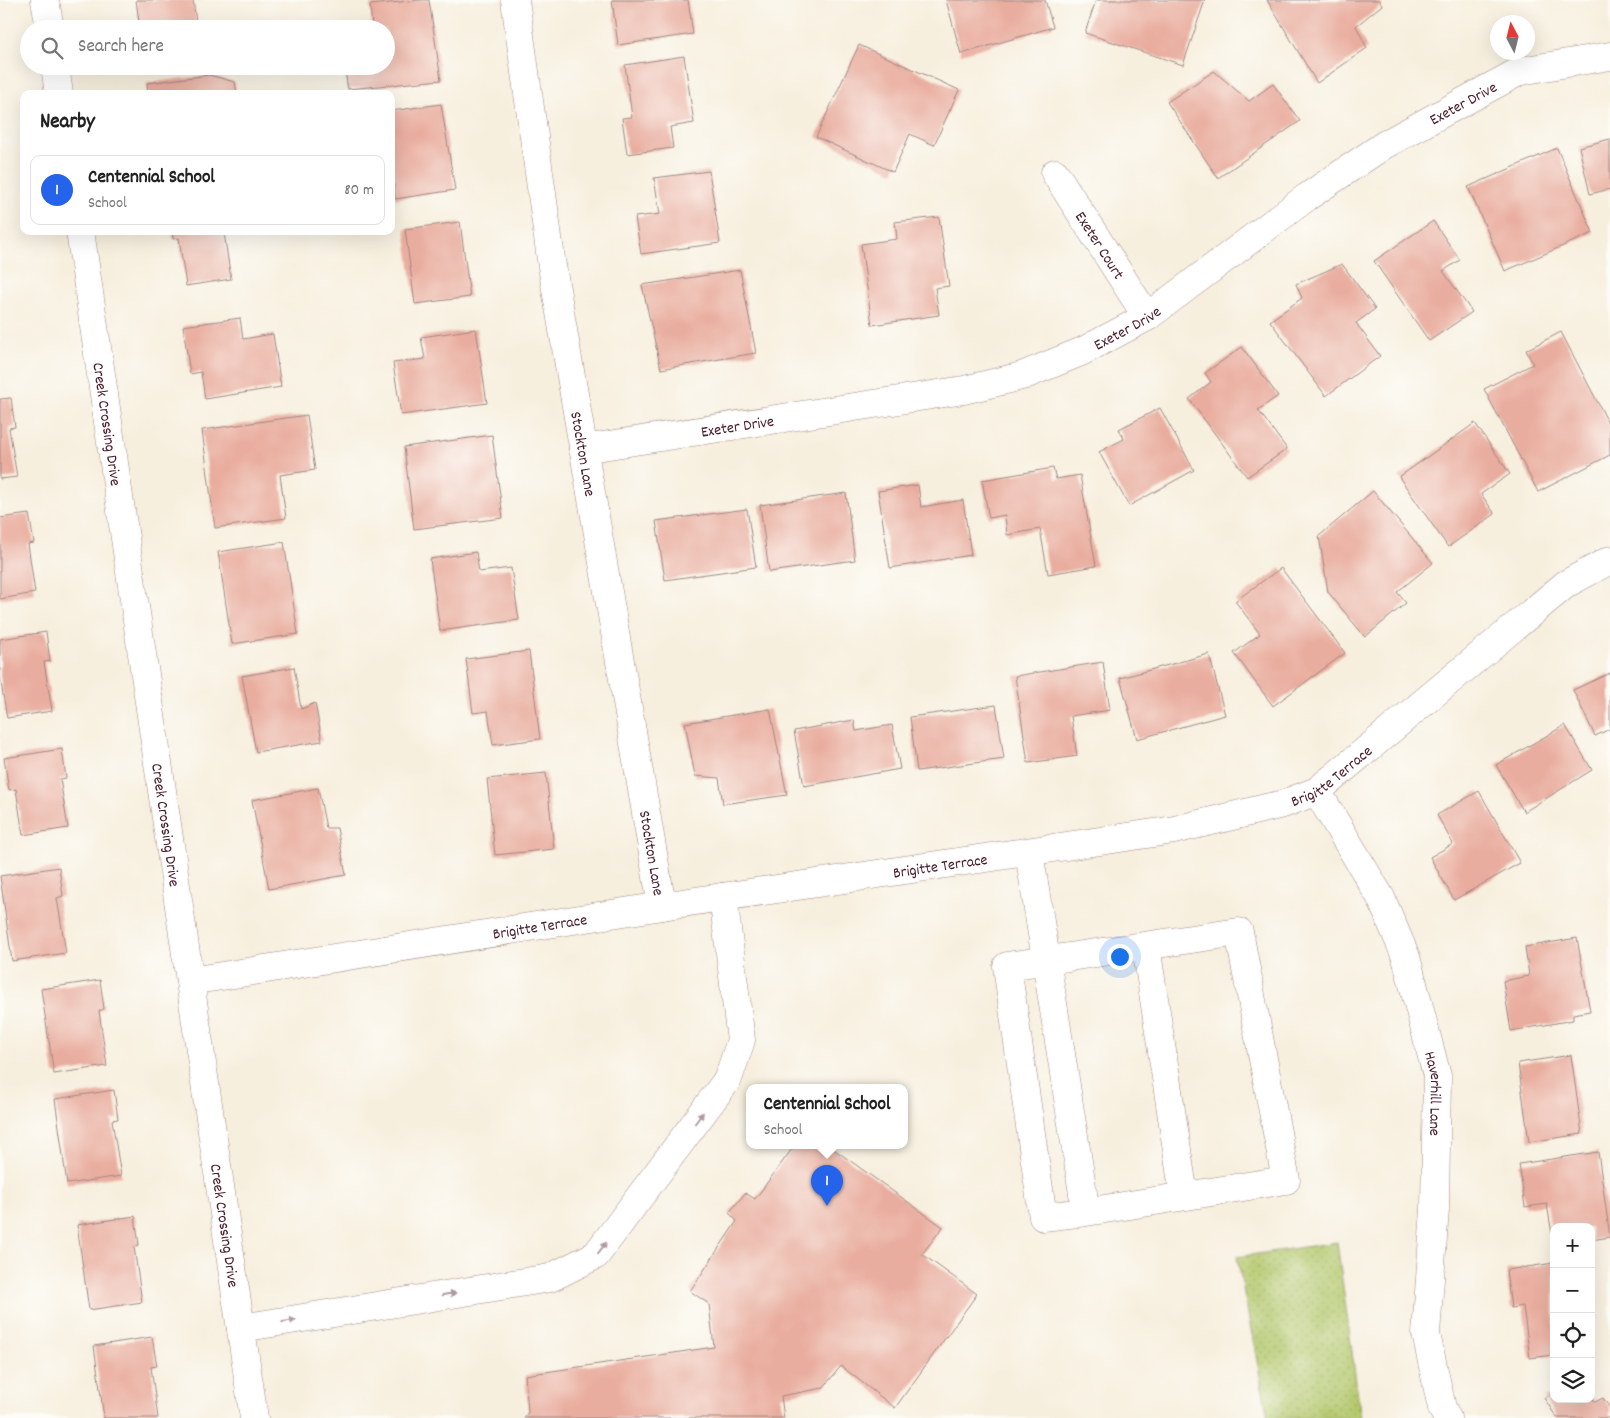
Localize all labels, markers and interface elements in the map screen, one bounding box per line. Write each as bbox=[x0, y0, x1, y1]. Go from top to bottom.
north arrow bbox=[1490, 15, 1535, 60]
search box bbox=[20, 20, 395, 75]
icon: search bbox=[38, 34, 66, 62]
text: Search here bbox=[78, 34, 164, 61]
street label: Exeter Drive bbox=[1426, 77, 1502, 132]
text: Nearby bbox=[40, 108, 95, 138]
text: Centennial School bbox=[88, 165, 215, 192]
text: 1 bbox=[55, 179, 59, 202]
text: 80 m bbox=[344, 179, 374, 202]
text: School bbox=[88, 192, 127, 215]
street label: Exeter Court bbox=[1068, 208, 1129, 285]
street label: Exeter Drive bbox=[1090, 301, 1167, 357]
street label: Creek Crossing Drive bbox=[85, 361, 126, 488]
street label: Stockton Lane bbox=[563, 410, 600, 498]
street label: Exeter Drive bbox=[699, 411, 776, 445]
street label: Brigitte Terrace bbox=[1288, 741, 1378, 814]
street label: Creek Crossing Drive bbox=[144, 762, 185, 888]
street label: Stockton Lane bbox=[632, 809, 669, 897]
street label: Brigitte Terrace bbox=[892, 849, 989, 886]
street label: Brigitte Terrace bbox=[491, 909, 589, 947]
your location bbox=[1107, 944, 1133, 970]
street label: Haverhill Lane bbox=[1417, 1049, 1446, 1136]
popup bbox=[746, 1084, 908, 1149]
text: Centennial School bbox=[764, 1092, 890, 1119]
one-way arrow bbox=[694, 1112, 705, 1125]
text: School bbox=[764, 1119, 802, 1142]
street label: Creek Crossing Drive bbox=[203, 1162, 244, 1289]
pin: 1 bbox=[811, 1165, 843, 1206]
map controls bbox=[1550, 1223, 1595, 1403]
button: + bbox=[1550, 1223, 1595, 1268]
one-way arrow bbox=[596, 1242, 607, 1255]
button: − bbox=[1550, 1268, 1595, 1313]
one-way arrow bbox=[442, 1290, 458, 1298]
button: locate bbox=[1550, 1313, 1595, 1358]
one-way arrow bbox=[281, 1316, 297, 1324]
button: layers bbox=[1550, 1358, 1595, 1403]

